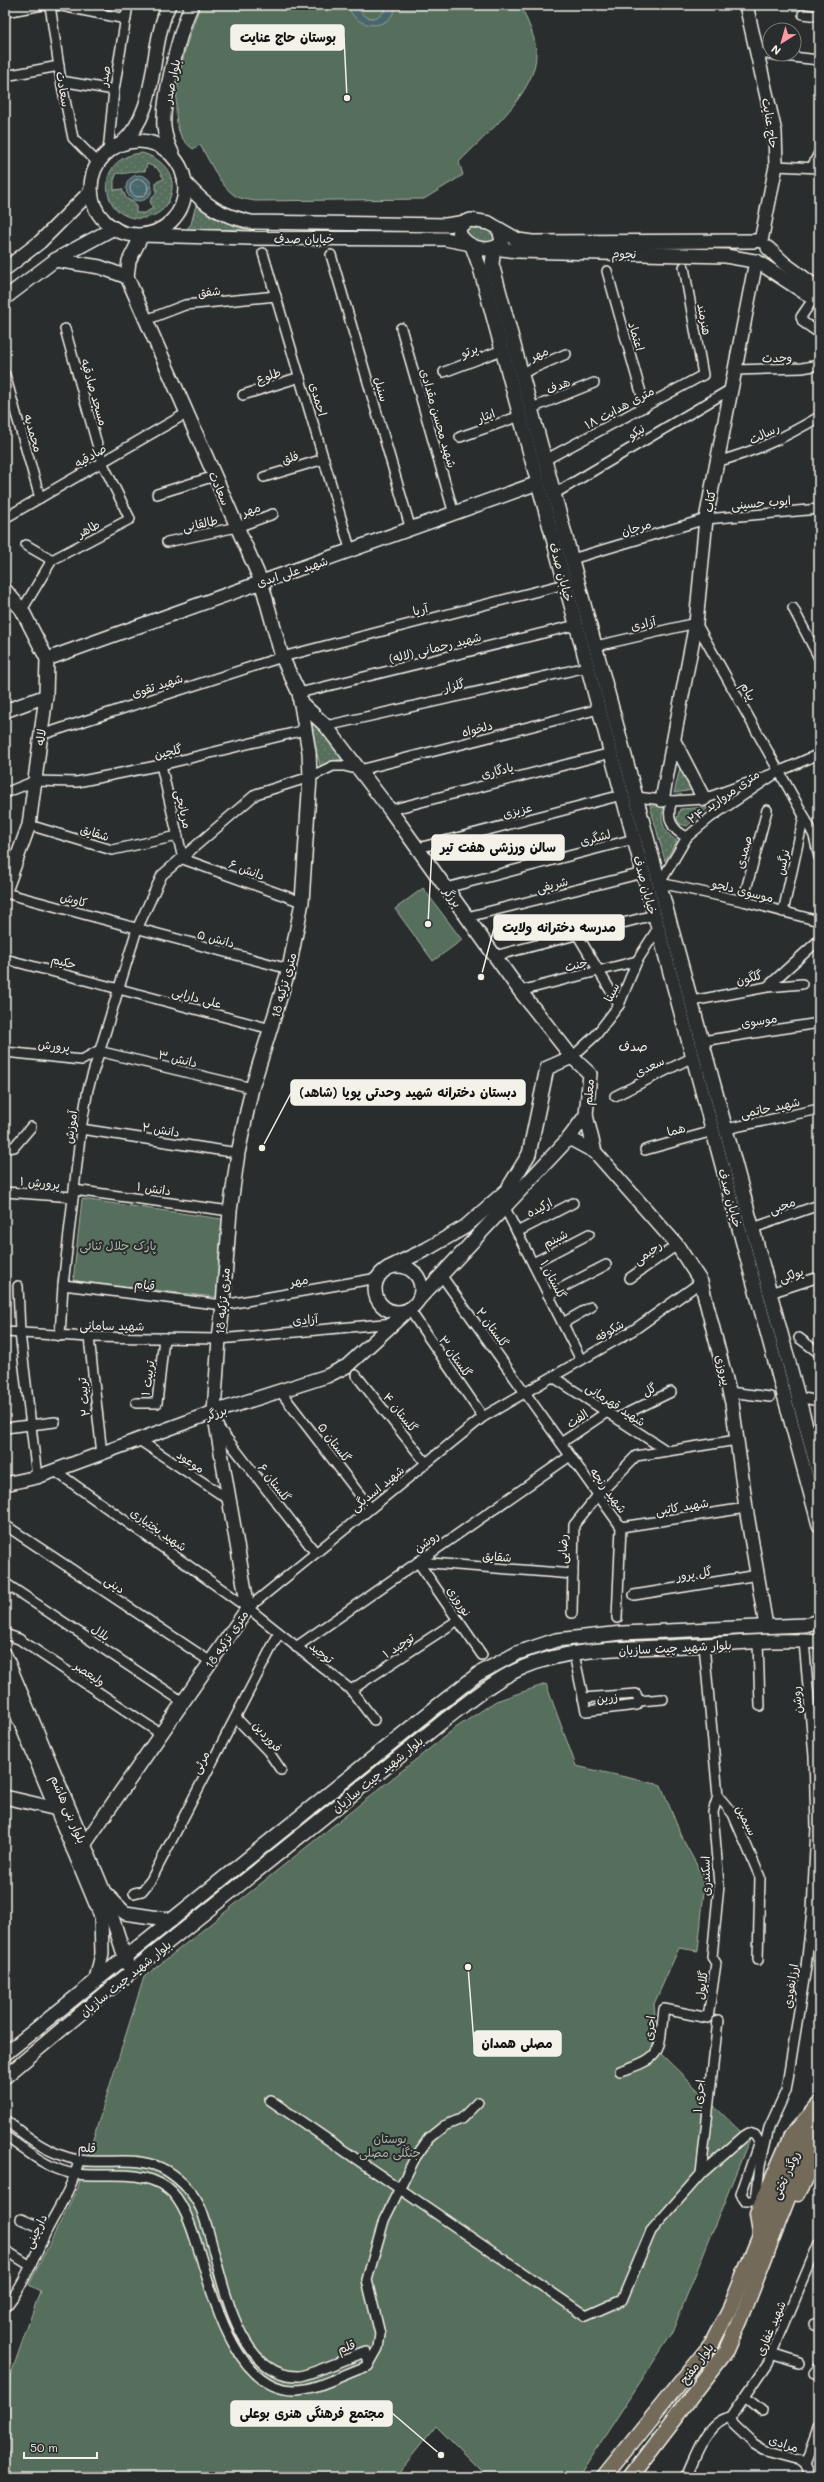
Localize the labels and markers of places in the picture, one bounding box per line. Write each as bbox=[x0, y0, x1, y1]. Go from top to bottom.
callout: بوستان حاج عنایت bbox=[231, 25, 344, 50]
callout: سالن ورزشی هفت تیر bbox=[432, 835, 564, 860]
callout: مدرسه دخترانه ولایت bbox=[494, 915, 624, 940]
callout: دبستان دخترانه شهید وحدتی پویا (شاهد) bbox=[291, 1080, 525, 1105]
callout: مصلی همدان bbox=[474, 2031, 561, 2056]
callout: مجتمع فرهنگی هنری بوعلی bbox=[231, 2401, 392, 2426]

